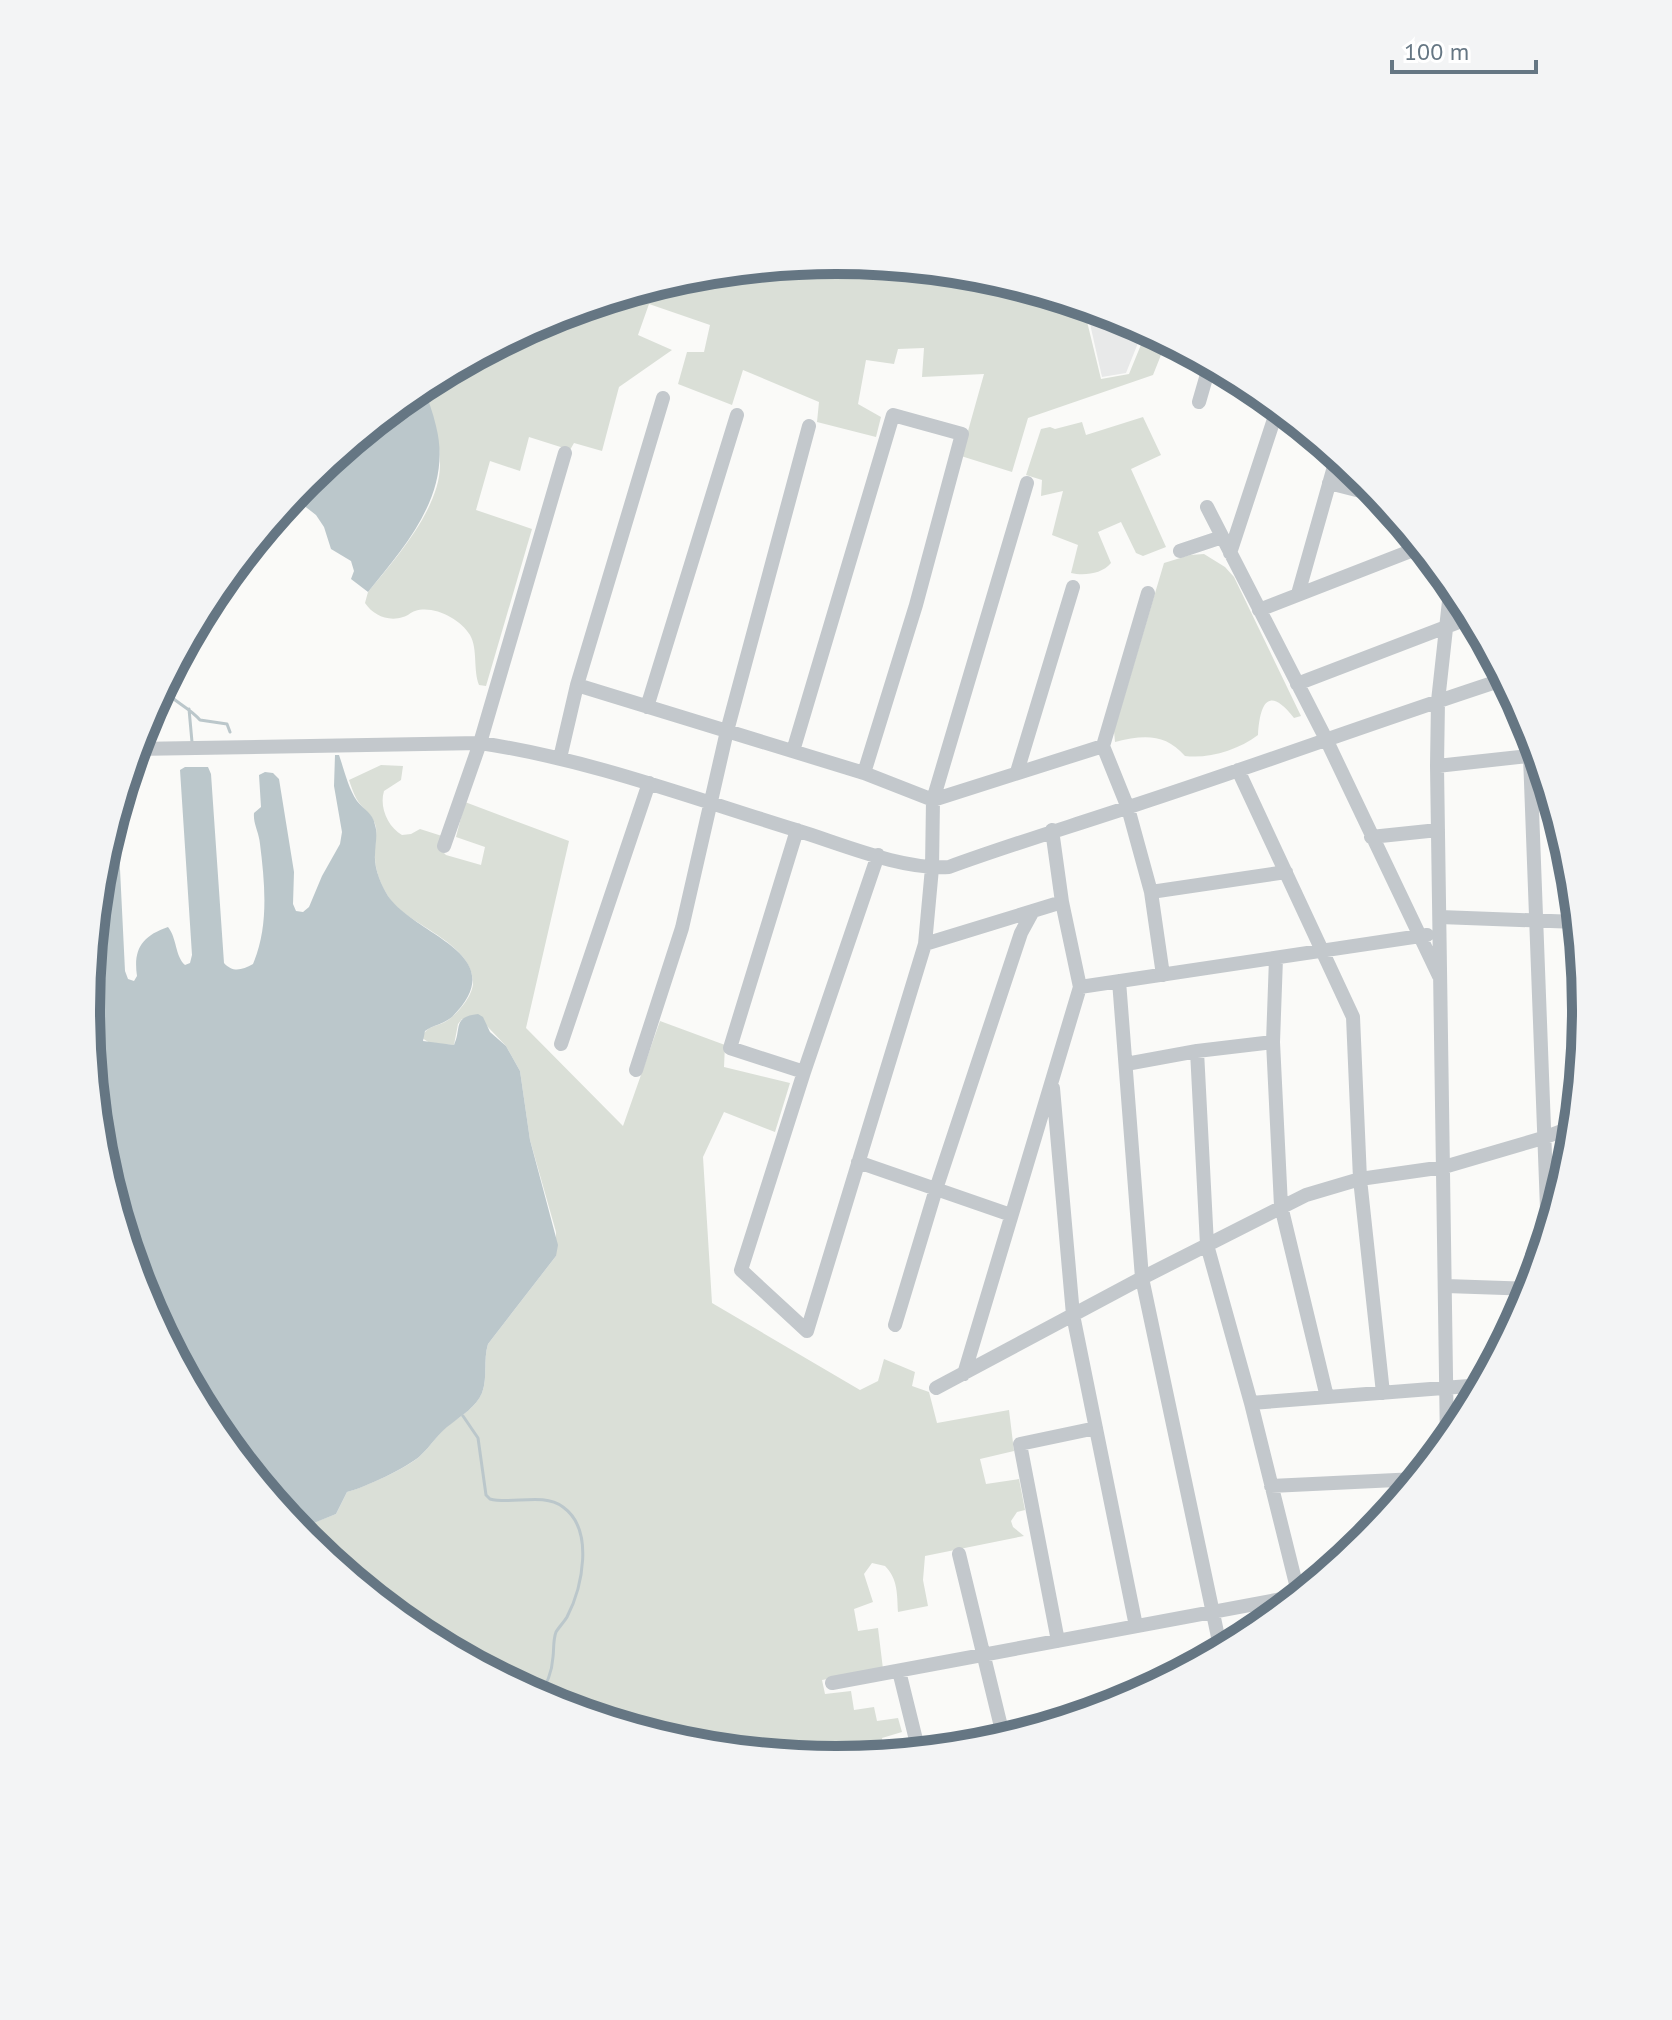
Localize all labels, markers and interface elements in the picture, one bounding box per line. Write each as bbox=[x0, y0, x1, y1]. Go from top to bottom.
scale bar bbox=[1392, 24, 1536, 74]
text: 100 m bbox=[1404, 36, 1469, 67]

